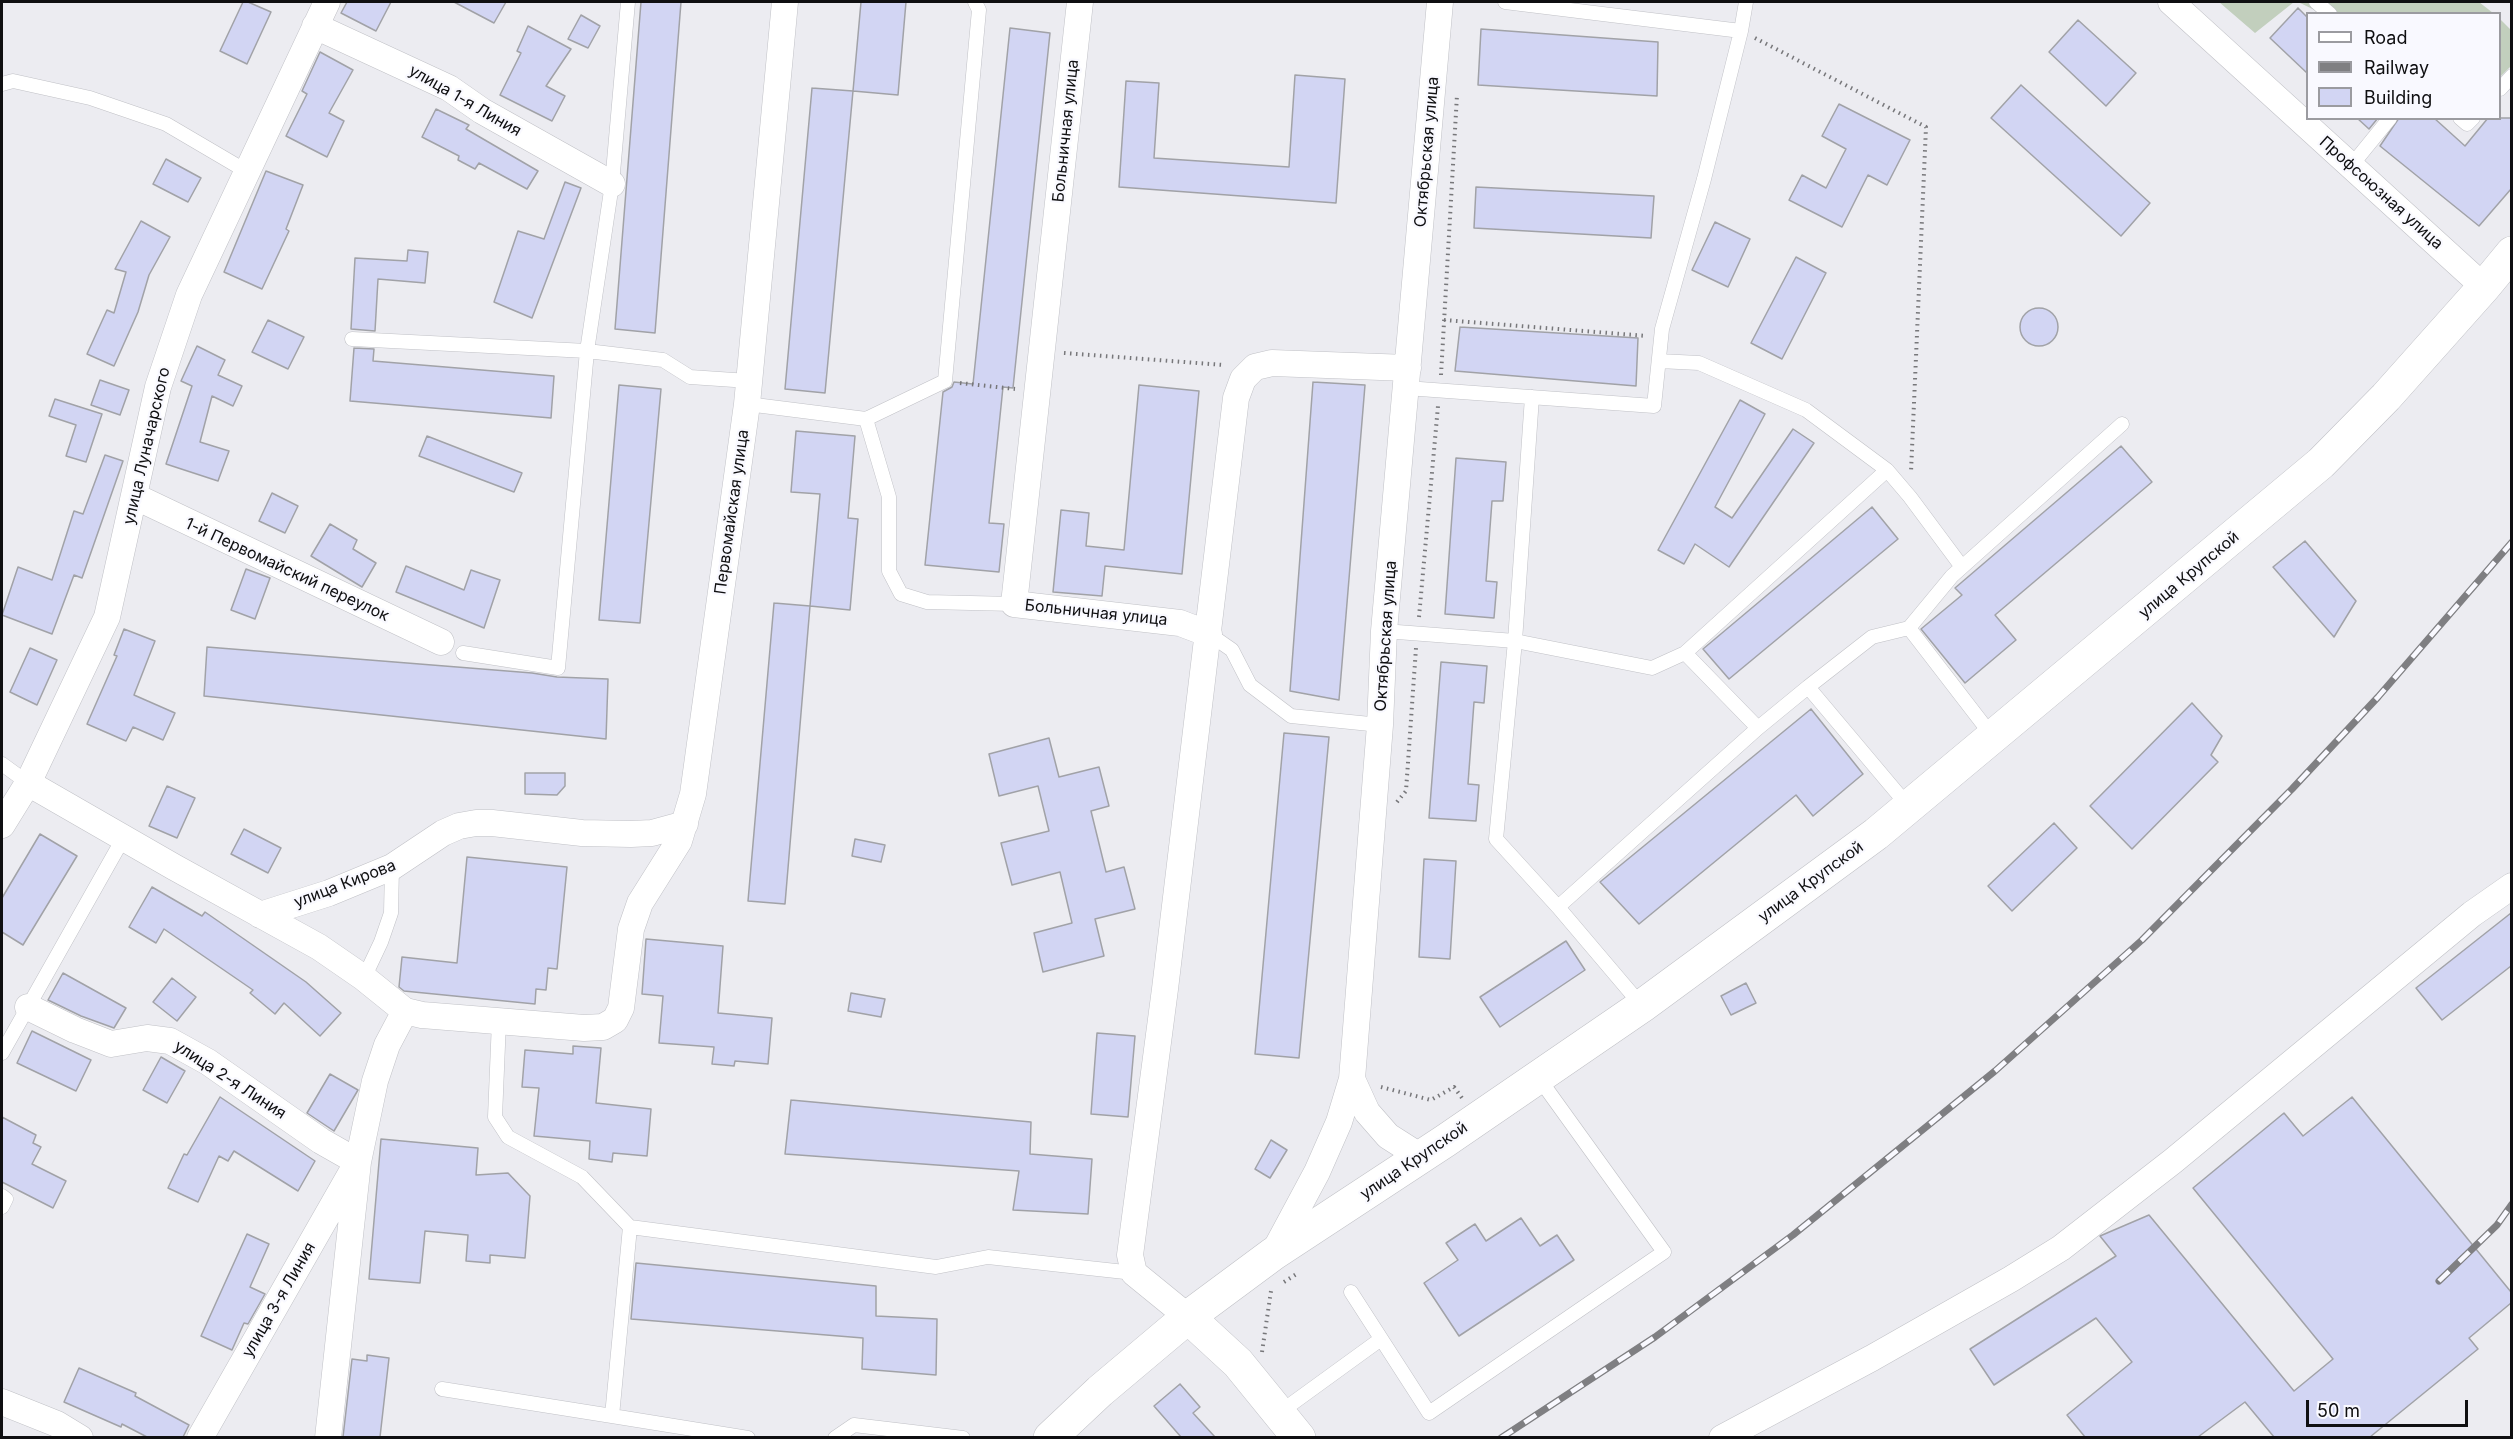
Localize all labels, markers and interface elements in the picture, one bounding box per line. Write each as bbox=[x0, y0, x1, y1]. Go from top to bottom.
legend bbox=[2306, 12, 2501, 120]
text: Road bbox=[2364, 27, 2407, 48]
text: Railway bbox=[2364, 57, 2429, 78]
street label: Больничная улица bbox=[1049, 59, 1083, 203]
street label: улица 1-я Линия bbox=[405, 61, 525, 141]
street label: Октябрьская улица bbox=[1411, 76, 1443, 228]
text: Building bbox=[2364, 87, 2432, 108]
street label: Профсоюзная улица bbox=[2315, 132, 2447, 254]
street label: улица Луначарского bbox=[120, 365, 174, 527]
street label: Первомайская улица bbox=[711, 428, 753, 596]
street label: 1-й Первомайский переулок bbox=[182, 514, 392, 626]
street label: улица Крупской bbox=[2135, 527, 2243, 623]
street label: Октябрьская улица bbox=[1371, 560, 1401, 712]
street label: Больничная улица bbox=[1024, 596, 1168, 630]
street label: улица Крупской bbox=[1755, 837, 1867, 927]
street label: улица Кирова bbox=[291, 856, 399, 912]
street label: улица 2-я Линия bbox=[170, 1037, 290, 1123]
street label: улица Крупской bbox=[1357, 1118, 1471, 1204]
street label: улица 3-я Линия bbox=[238, 1239, 320, 1361]
scale bar bbox=[2309, 1388, 2471, 1426]
text: 50 m bbox=[2317, 1400, 2360, 1421]

